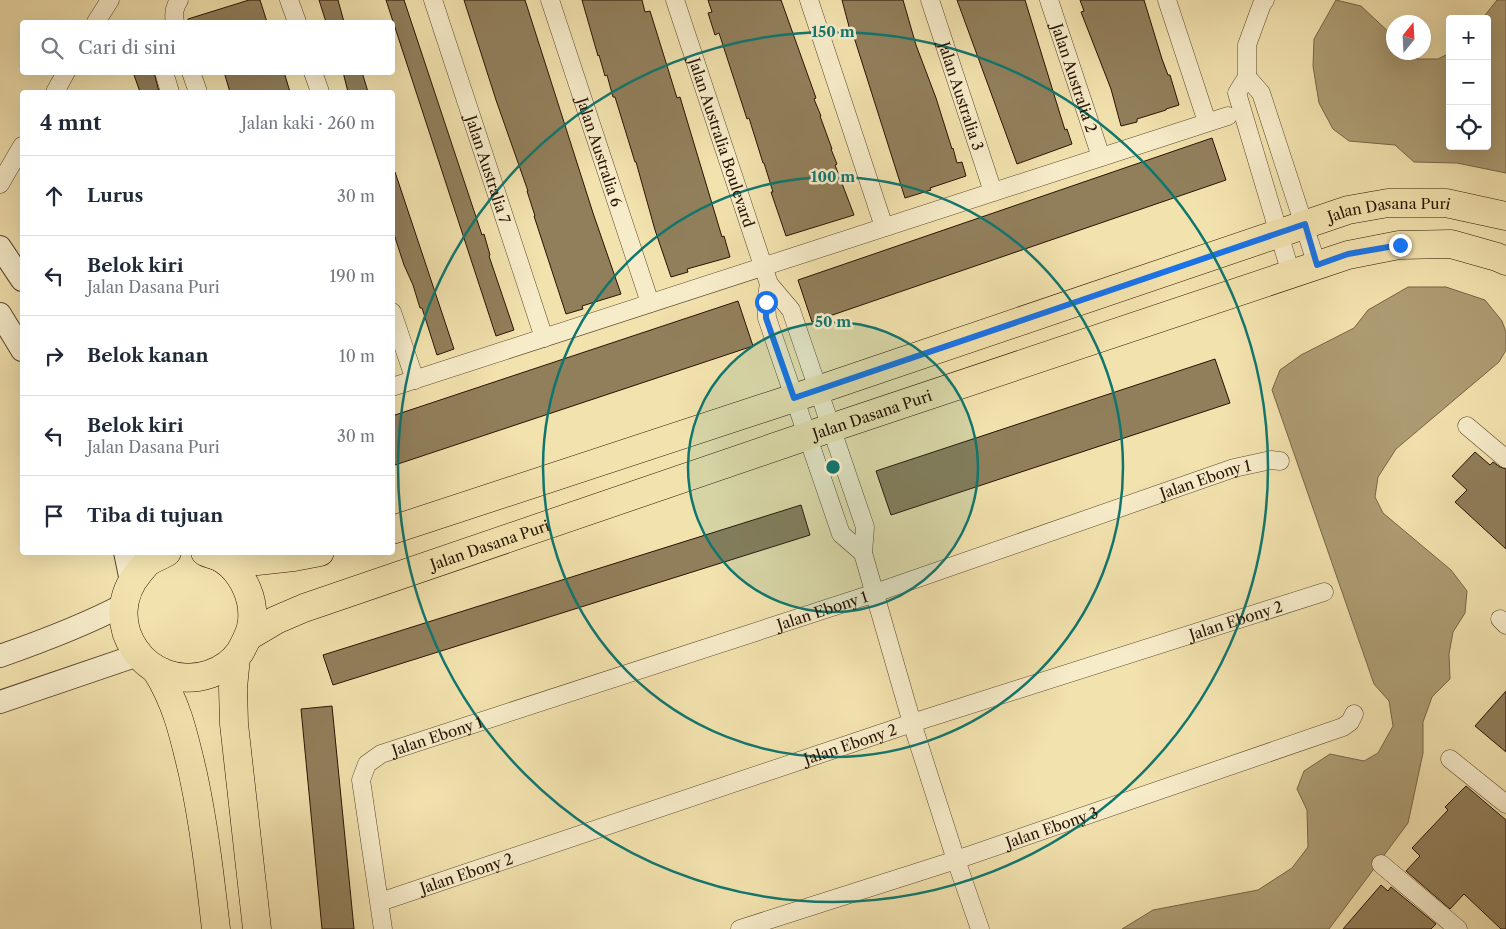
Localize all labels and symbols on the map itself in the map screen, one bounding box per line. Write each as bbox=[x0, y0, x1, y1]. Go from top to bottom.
north arrow bbox=[1386, 15, 1431, 60]
street label: Jalan Australia 2 bbox=[1047, 19, 1102, 135]
text: 150 m bbox=[811, 22, 855, 41]
street label: Jalan Australia 3 bbox=[934, 37, 988, 153]
street label: Jalan Australia Boulevard bbox=[685, 53, 759, 230]
street label: Jalan Australia 6 bbox=[573, 93, 627, 209]
street label: Jalan Australia 7 bbox=[461, 111, 515, 226]
text: 100 m bbox=[811, 167, 855, 186]
street label: Jalan Dasana Puri bbox=[1323, 194, 1453, 227]
route end bbox=[1389, 234, 1412, 257]
route start bbox=[755, 291, 778, 314]
text: 50 m bbox=[815, 312, 851, 331]
street label: Jalan Dasana Puri bbox=[808, 385, 934, 444]
street label: Jalan Ebony 1 bbox=[1155, 455, 1253, 503]
centre of rings bbox=[824, 458, 842, 476]
street label: Jalan Dasana Puri bbox=[426, 515, 552, 574]
street label: Jalan Ebony 1 bbox=[772, 586, 871, 635]
street label: Jalan Ebony 2 bbox=[1185, 596, 1285, 644]
street label: Jalan Ebony 1 bbox=[387, 712, 486, 760]
street label: Jalan Ebony 2 bbox=[799, 719, 899, 769]
street label: Jalan Ebony 3 bbox=[1001, 802, 1101, 852]
street label: Jalan Ebony 2 bbox=[415, 849, 515, 898]

